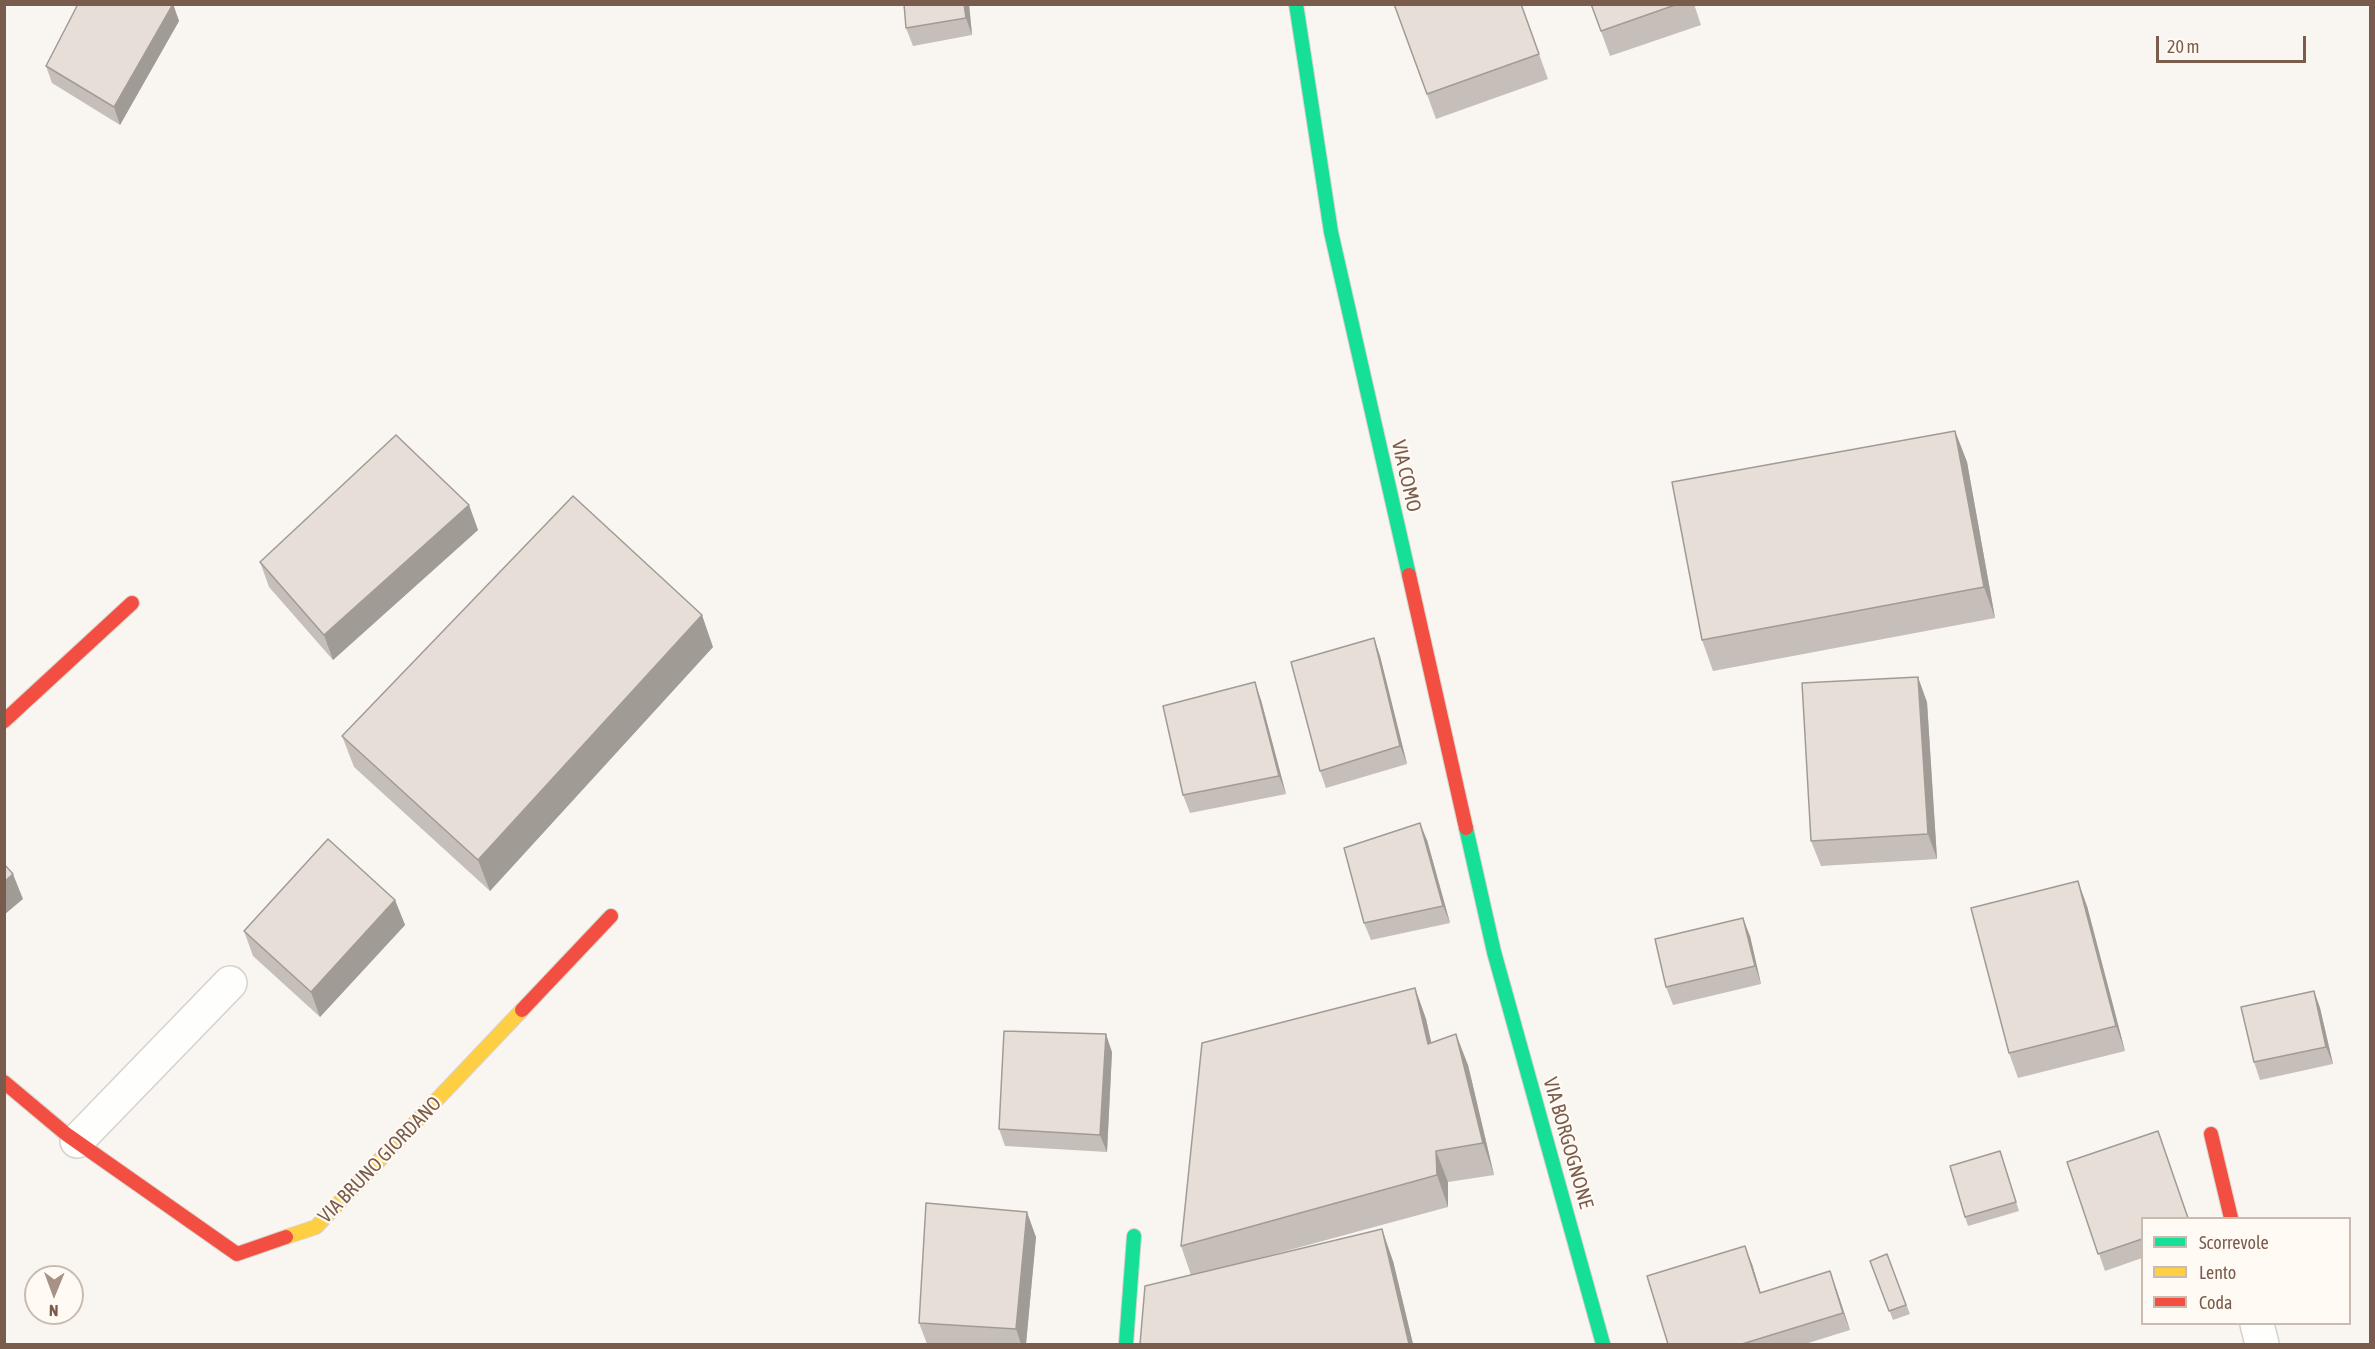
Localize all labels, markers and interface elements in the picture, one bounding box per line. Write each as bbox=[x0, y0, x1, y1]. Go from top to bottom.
scale bar bbox=[2159, 24, 2309, 62]
text: 20 m bbox=[2167, 36, 2199, 57]
street label: VIA COMO bbox=[1386, 438, 1426, 514]
street label: VIA BORGOGNONE bbox=[1538, 1075, 1598, 1211]
street label: VIA BRUNO GIORDANO bbox=[313, 1092, 447, 1228]
legend bbox=[2141, 1217, 2351, 1325]
text: Scorrevole bbox=[2199, 1232, 2269, 1253]
text: Lento bbox=[2199, 1262, 2236, 1283]
north arrow bbox=[24, 1265, 84, 1325]
text: Coda bbox=[2199, 1292, 2232, 1313]
text: N bbox=[49, 1302, 59, 1320]

